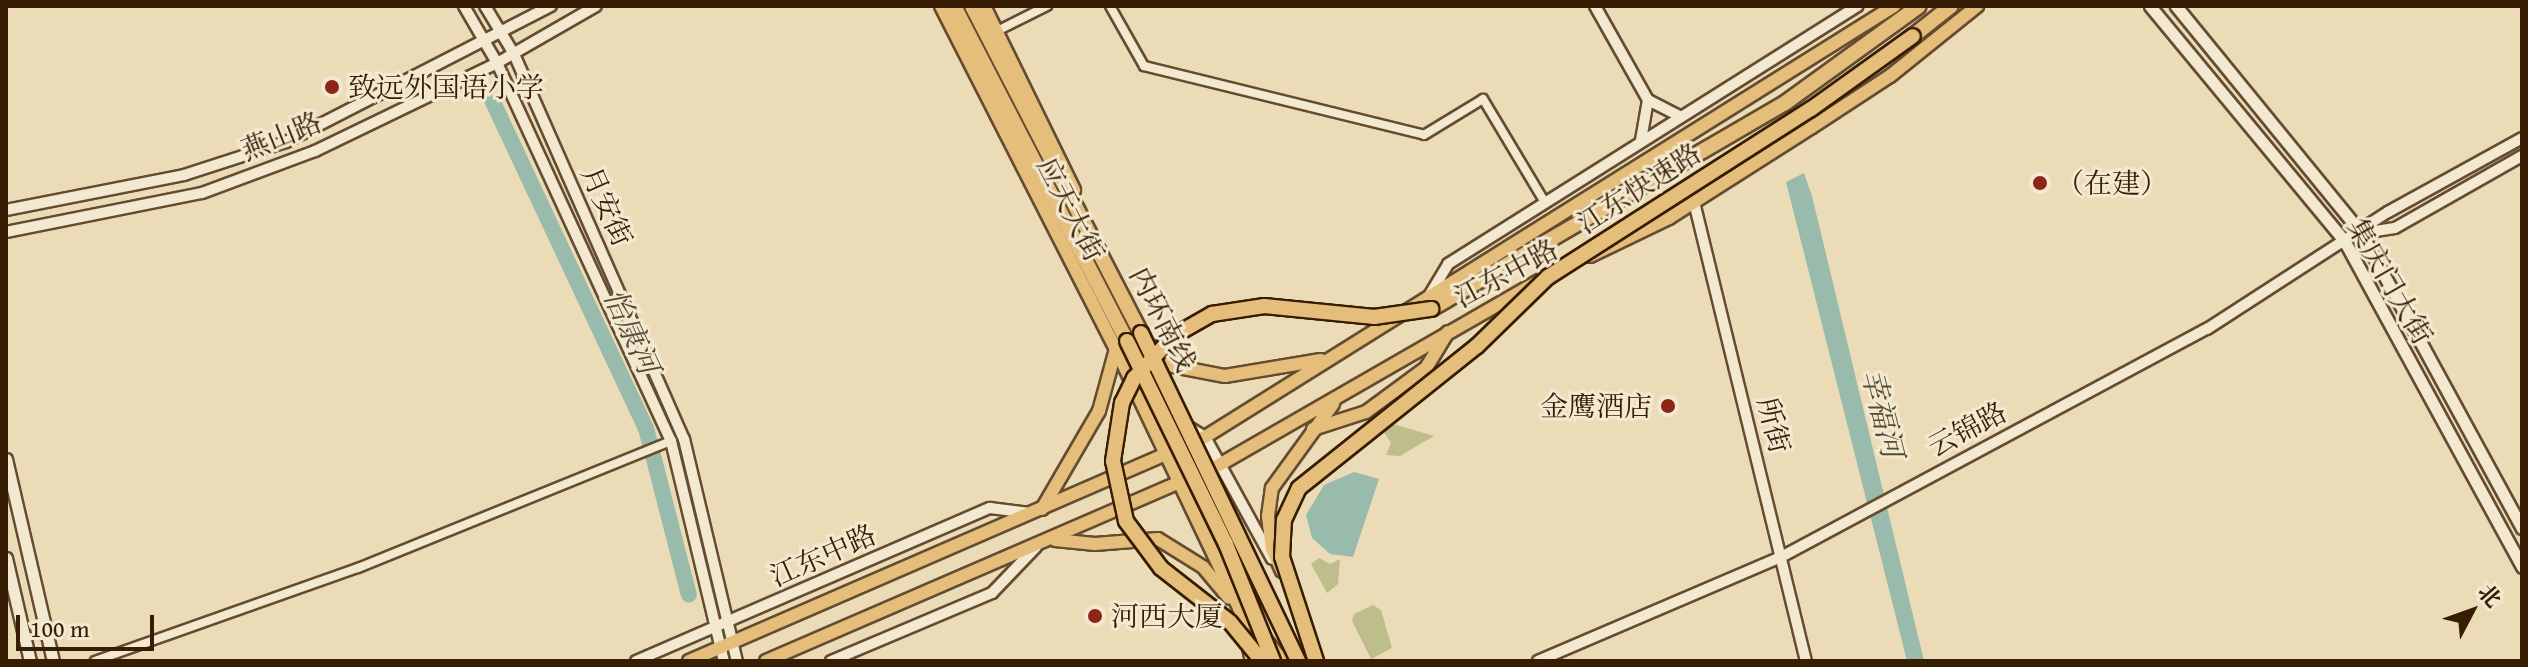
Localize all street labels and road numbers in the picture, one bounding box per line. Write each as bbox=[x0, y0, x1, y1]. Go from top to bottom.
street label: 燕山路 bbox=[236, 105, 326, 167]
street label: 江东快速路 bbox=[1571, 136, 1707, 240]
street label: 应天大街 bbox=[1031, 151, 1111, 267]
street label: 月安街 bbox=[575, 161, 639, 251]
street label: 集庆门大街 bbox=[2340, 212, 2440, 350]
street label: 江东中路 bbox=[1449, 232, 1563, 314]
street label: 内环南线 bbox=[1123, 261, 1203, 377]
street label: 所街 bbox=[1751, 394, 1797, 456]
street label: 云锦路 bbox=[1922, 394, 2012, 464]
street label: 江东中路 bbox=[765, 517, 881, 593]

